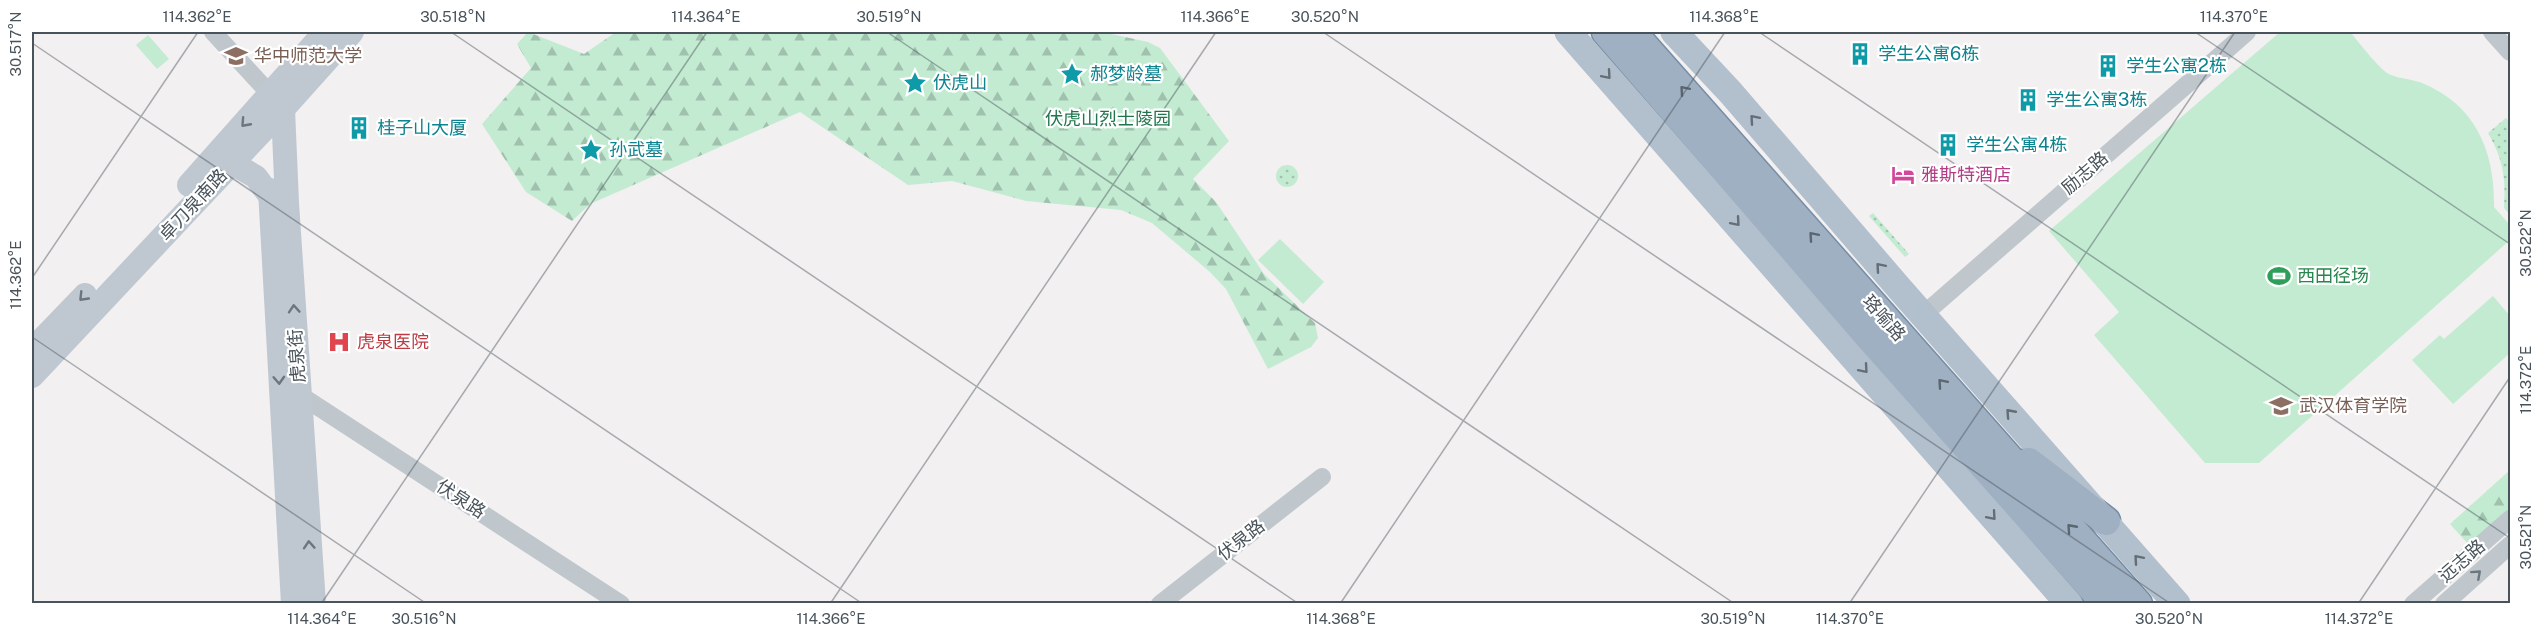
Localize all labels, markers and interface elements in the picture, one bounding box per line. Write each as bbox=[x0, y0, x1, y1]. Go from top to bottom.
text: 114.362°E bbox=[163, 8, 231, 25]
text: 30.518°N bbox=[420, 8, 486, 25]
text: 114.364°E bbox=[671, 8, 741, 25]
text: 30.519°N bbox=[856, 8, 922, 25]
text: 114.366°E bbox=[1180, 8, 1250, 25]
text: 30.520°N bbox=[1291, 8, 1359, 25]
text: 114.368°E bbox=[1689, 8, 1759, 25]
text: 114.370°E bbox=[2200, 8, 2268, 25]
text: 30.517°N bbox=[7, 12, 24, 76]
building icon: 学生公寓6栋 bbox=[1847, 41, 1873, 67]
school or university icon: 华中师范大学 bbox=[223, 43, 249, 69]
place label: 学生公寓6栋 bbox=[1878, 43, 1979, 64]
place label: 华中师范大学 bbox=[254, 45, 362, 66]
building icon: 学生公寓2栋 bbox=[2095, 53, 2121, 79]
place label: 学生公寓2栋 bbox=[2126, 55, 2227, 76]
place icon: 郝梦龄墓 bbox=[1059, 61, 1085, 87]
place label: 郝梦龄墓 bbox=[1090, 63, 1162, 84]
one-way arrow bbox=[1600, 69, 1611, 79]
place icon: 伏虎山 bbox=[902, 70, 928, 96]
place label: 伏虎山 bbox=[933, 72, 987, 93]
one-way arrow bbox=[1680, 86, 1691, 97]
building icon: 学生公寓3栋 bbox=[2015, 87, 2041, 113]
place label: 学生公寓3栋 bbox=[2046, 89, 2147, 110]
park label: 伏虎山烈士陵园 bbox=[1045, 108, 1171, 129]
building icon: 桂子山大厦 bbox=[346, 115, 372, 141]
one-way arrow bbox=[1750, 115, 1761, 126]
one-way arrow bbox=[241, 117, 252, 127]
place label: 桂子山大厦 bbox=[377, 117, 467, 138]
building icon: 学生公寓4栋 bbox=[1935, 132, 1961, 158]
place label: 学生公寓4栋 bbox=[1966, 134, 2067, 155]
place icon: 孙武墓 bbox=[578, 137, 604, 163]
place label: 孙武墓 bbox=[609, 139, 663, 160]
street label: 励志路 bbox=[2057, 147, 2112, 198]
hotel icon: 雅斯特酒店 bbox=[1890, 162, 1916, 188]
place label: 雅斯特酒店 bbox=[1921, 164, 2011, 185]
street label: 卓刀泉南路 bbox=[154, 165, 231, 245]
text: 30.522°N bbox=[2517, 209, 2534, 277]
one-way arrow bbox=[1729, 215, 1740, 226]
one-way arrow bbox=[1809, 233, 1820, 243]
text: 114.362°E bbox=[7, 241, 24, 309]
one-way arrow bbox=[1876, 263, 1887, 274]
sports icon: 西田径场 bbox=[2266, 263, 2292, 289]
place label: 西田径场 bbox=[2297, 265, 2369, 286]
one-way arrow bbox=[80, 289, 91, 300]
street label: 珞喻路 bbox=[1859, 290, 1910, 345]
one-way arrow bbox=[288, 304, 301, 313]
street label: 虎泉街 bbox=[284, 328, 309, 384]
hospital icon: 虎泉医院 bbox=[326, 329, 352, 355]
place label: 虎泉医院 bbox=[357, 331, 429, 352]
text: 114.372°E bbox=[2517, 346, 2534, 414]
one-way arrow bbox=[1857, 362, 1868, 372]
one-way arrow bbox=[273, 375, 286, 384]
one-way arrow bbox=[1938, 379, 1949, 390]
school or university icon: 武汉体育学院 bbox=[2268, 393, 2294, 419]
place label: 武汉体育学院 bbox=[2299, 395, 2407, 416]
one-way arrow bbox=[2006, 409, 2017, 420]
street label: 伏泉路 bbox=[433, 475, 490, 522]
text: 30.521°N bbox=[2517, 505, 2534, 569]
one-way arrow bbox=[1985, 509, 1996, 520]
street label: 伏泉路 bbox=[1213, 515, 1268, 565]
one-way arrow bbox=[2067, 525, 2078, 535]
street label: 远志路 bbox=[2434, 535, 2489, 586]
one-way arrow bbox=[303, 541, 316, 550]
one-way arrow bbox=[2135, 555, 2146, 566]
one-way arrow bbox=[2470, 570, 2481, 581]
text: 114.364°E bbox=[287, 610, 357, 627]
text: 30.516°N bbox=[391, 610, 457, 627]
text: 114.366°E bbox=[796, 610, 866, 627]
text: 114.368°E bbox=[1306, 610, 1376, 627]
text: 30.519°N bbox=[1700, 610, 1766, 627]
text: 114.370°E bbox=[1816, 610, 1884, 627]
text: 30.520°N bbox=[2135, 610, 2203, 627]
text: 114.372°E bbox=[2325, 610, 2393, 627]

